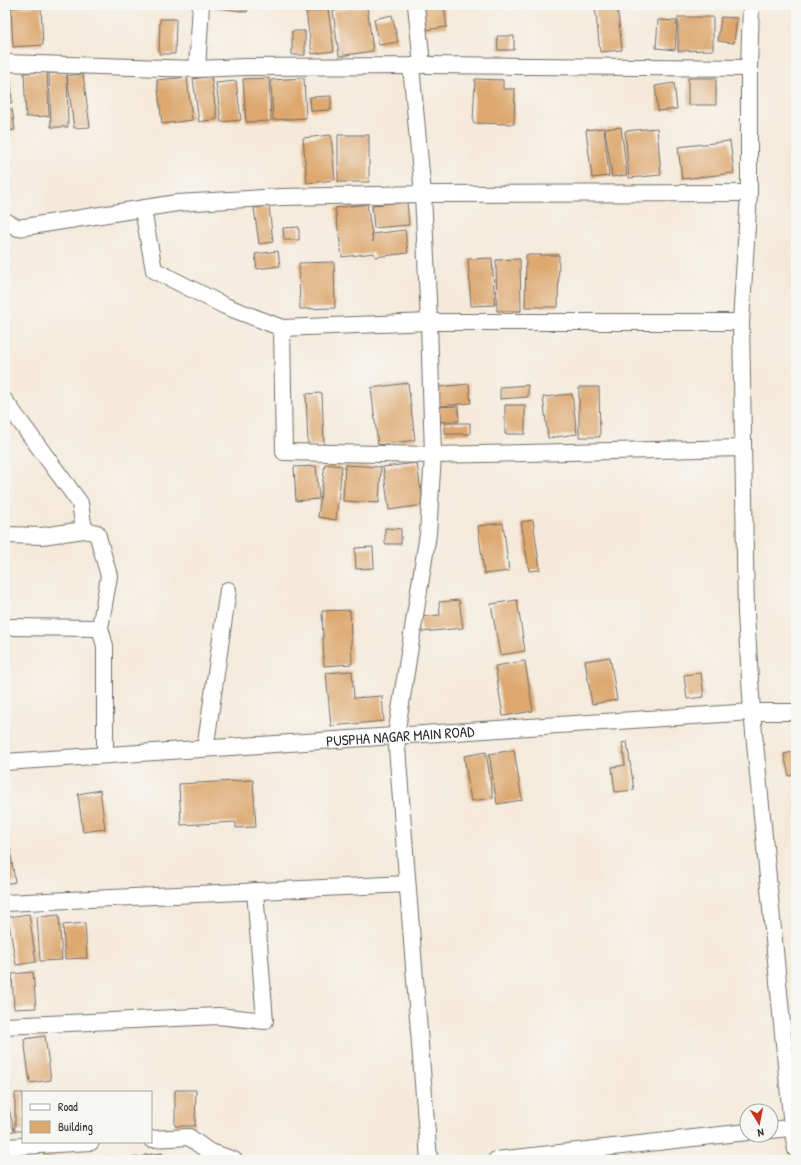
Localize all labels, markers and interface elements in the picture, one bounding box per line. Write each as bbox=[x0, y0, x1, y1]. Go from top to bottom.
street label: PUSPHA NAGAR MAIN ROAD bbox=[325, 720, 476, 751]
legend bbox=[22, 1091, 152, 1143]
text: Road bbox=[58, 1098, 78, 1115]
north arrow bbox=[739, 1103, 779, 1143]
text: Building bbox=[58, 1118, 93, 1135]
text: N bbox=[756, 1125, 765, 1140]

